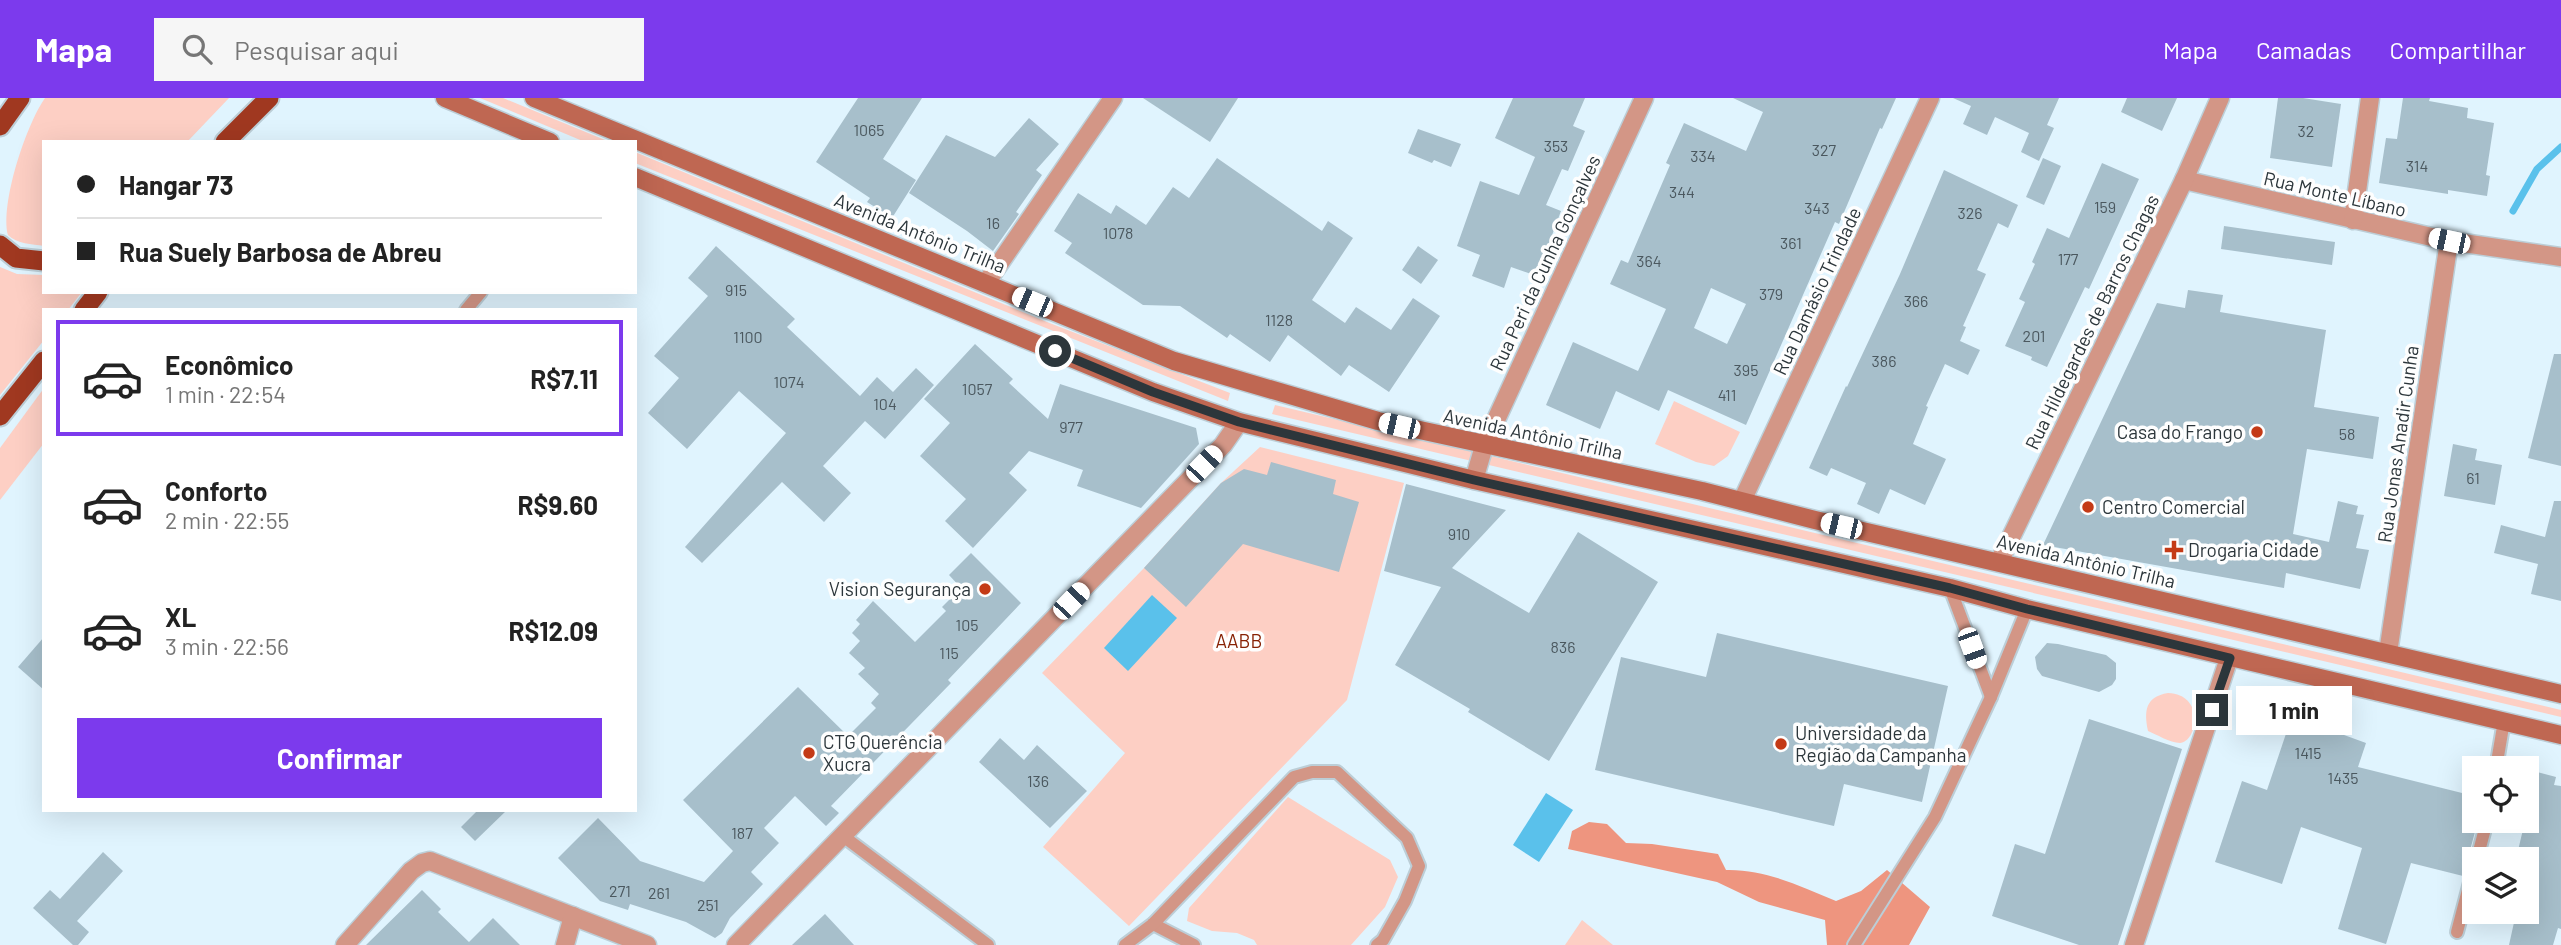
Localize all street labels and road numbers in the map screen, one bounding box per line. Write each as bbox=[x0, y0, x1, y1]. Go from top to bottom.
street label: Rua Peri da Cunha Gonçalves bbox=[1484, 151, 1605, 374]
street label: Rua Monte Líbano bbox=[2262, 166, 2409, 221]
street label: Avenida Antônio Trilha bbox=[831, 188, 1009, 277]
street label: Rua Hildegardes de Barros Chagas bbox=[2020, 191, 2163, 453]
street label: Rua Damásio Trindade bbox=[1768, 203, 1866, 378]
street label: Rua Jonas Anadir Cunha bbox=[2372, 344, 2423, 544]
street label: Avenida Antônio Trilha bbox=[1441, 403, 1625, 464]
street label: Avenida Antônio Trilha bbox=[1995, 529, 2178, 592]

